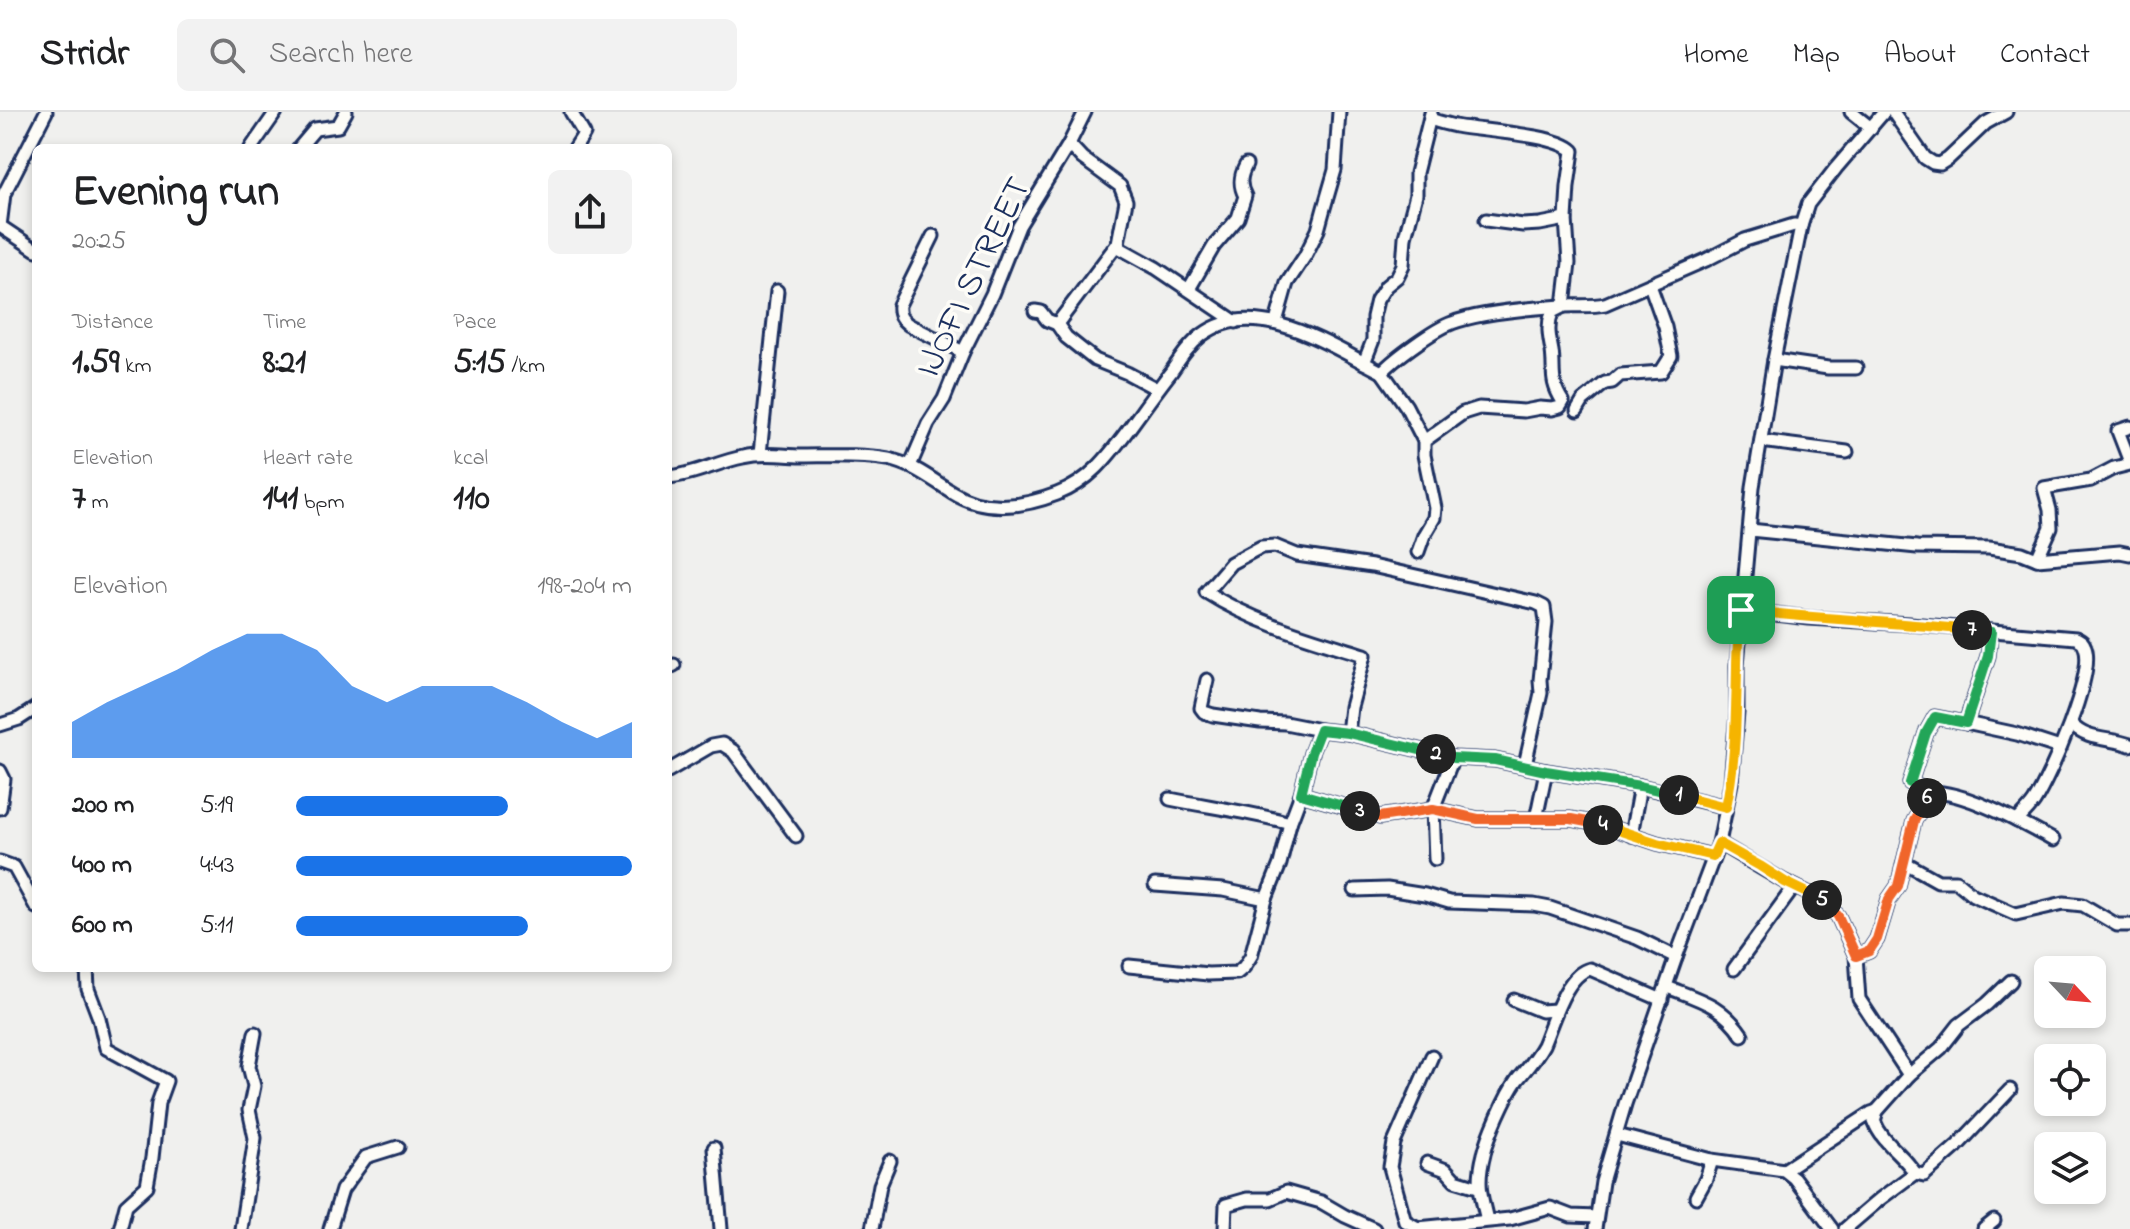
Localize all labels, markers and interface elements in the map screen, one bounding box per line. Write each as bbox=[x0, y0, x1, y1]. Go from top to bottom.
search box bbox=[177, 19, 737, 91]
text: Stridr bbox=[40, 27, 129, 83]
icon: search bbox=[205, 33, 249, 77]
text: Search here bbox=[269, 33, 413, 77]
text: Home bbox=[1683, 35, 1749, 76]
text: Map bbox=[1793, 35, 1840, 76]
text: About bbox=[1884, 35, 1956, 76]
text: Contact bbox=[2000, 35, 2090, 76]
text: Evening run bbox=[72, 161, 279, 225]
street label: IJOFI STREET bbox=[904, 169, 1047, 387]
button: share bbox=[548, 170, 632, 254]
text: 20:25 bbox=[72, 223, 126, 261]
text: Distance bbox=[72, 307, 153, 339]
text: Time bbox=[263, 307, 306, 339]
text: Pace bbox=[453, 307, 496, 339]
text: 1.59 bbox=[72, 339, 119, 389]
text: 8:21 bbox=[263, 339, 306, 389]
text: 5:15 bbox=[453, 339, 506, 389]
text: km bbox=[119, 351, 152, 383]
text: /km bbox=[506, 351, 545, 383]
text: Elevation bbox=[72, 443, 153, 475]
text: Heart rate bbox=[263, 443, 353, 475]
text: kcal bbox=[453, 443, 488, 475]
text: 7 bbox=[72, 475, 86, 525]
text: 141 bbox=[263, 475, 298, 525]
text: 110 bbox=[453, 475, 490, 525]
text: m bbox=[86, 487, 109, 519]
text: bpm bbox=[298, 487, 344, 519]
text: Elevation bbox=[72, 568, 168, 606]
text: 198–204 m bbox=[537, 568, 632, 606]
pin bbox=[1707, 576, 1775, 644]
icon: arrive bbox=[1719, 588, 1763, 632]
pin: 7 bbox=[1952, 610, 1992, 650]
text: 7 bbox=[1967, 614, 1977, 646]
pin: 2 bbox=[1416, 734, 1456, 774]
text: 2 bbox=[1431, 738, 1441, 770]
pin: 1 bbox=[1659, 775, 1699, 815]
pin: 6 bbox=[1907, 778, 1947, 818]
text: 1 bbox=[1676, 779, 1683, 811]
text: 6 bbox=[1922, 782, 1932, 814]
text: 200 m bbox=[72, 787, 134, 825]
text: 5:19 bbox=[200, 787, 233, 825]
pin: 3 bbox=[1340, 791, 1380, 831]
text: 3 bbox=[1355, 795, 1365, 827]
pin: 4 bbox=[1583, 805, 1623, 845]
text: 4 bbox=[1598, 809, 1608, 841]
text: 400 m bbox=[72, 847, 132, 885]
text: 4:43 bbox=[200, 847, 234, 885]
pin: 5 bbox=[1802, 880, 1842, 920]
text: 5 bbox=[1816, 884, 1828, 916]
text: 600 m bbox=[72, 907, 133, 945]
text: 5:11 bbox=[200, 907, 234, 945]
north arrow bbox=[2034, 956, 2106, 1028]
map controls bbox=[2034, 956, 2106, 1204]
button: locate bbox=[2034, 1044, 2106, 1116]
button: layers bbox=[2034, 1132, 2106, 1204]

